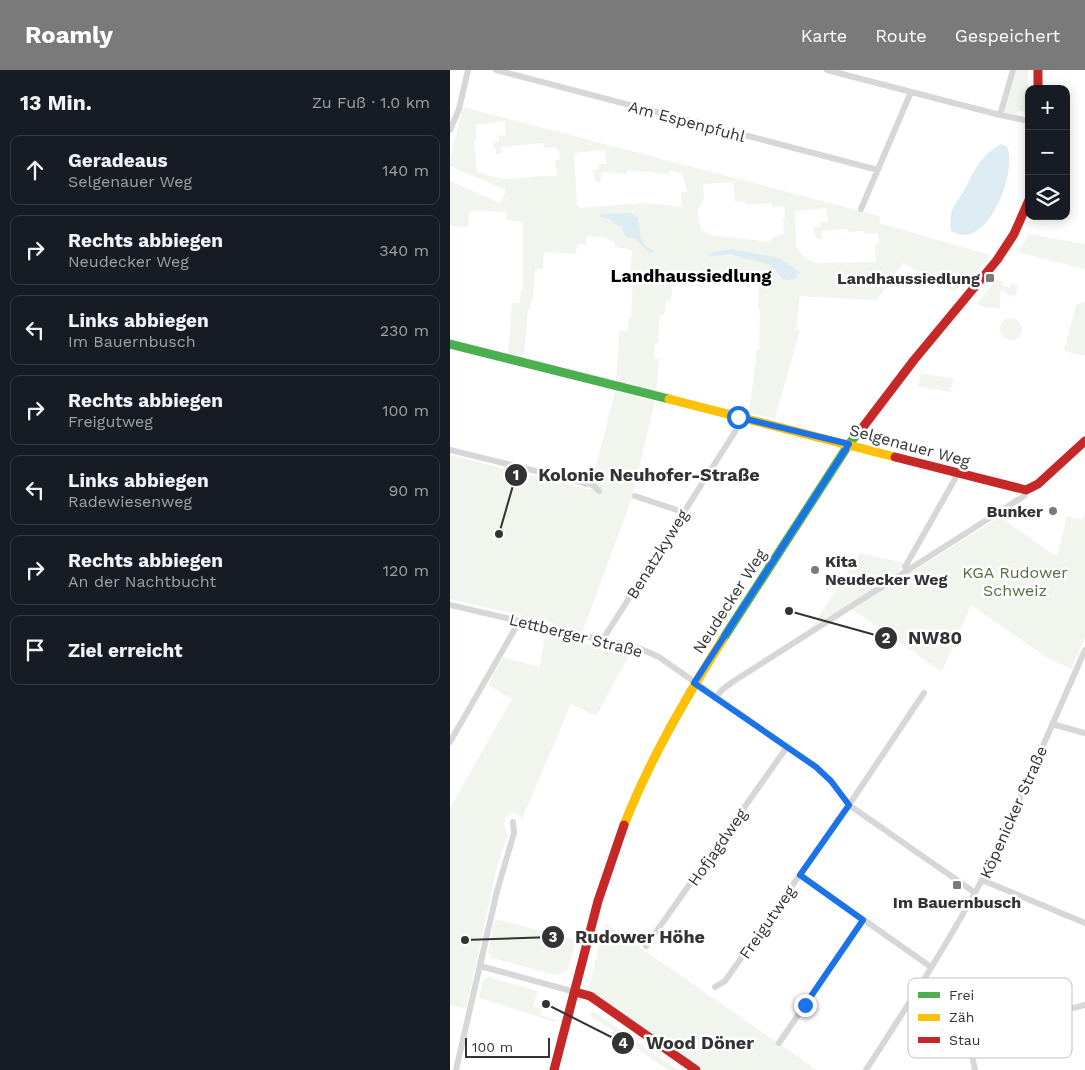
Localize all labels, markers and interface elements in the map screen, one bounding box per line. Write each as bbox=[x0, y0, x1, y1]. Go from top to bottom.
text: Roamly bbox=[25, 21, 113, 49]
text: Karte bbox=[801, 25, 847, 46]
text: Route bbox=[875, 25, 927, 46]
text: Gespeichert bbox=[955, 25, 1060, 46]
map controls bbox=[1025, 85, 1070, 220]
button: + bbox=[1025, 85, 1070, 130]
text: 13 Min. bbox=[20, 90, 92, 115]
text: Zu Fuß · 1.0 km bbox=[312, 93, 430, 112]
street label: Am Espenpfuhl bbox=[626, 97, 747, 146]
button: − bbox=[1025, 130, 1070, 175]
text: Geradeaus bbox=[68, 149, 168, 172]
icon: ahead bbox=[21, 156, 49, 184]
text: 140 m bbox=[382, 161, 429, 180]
text: Selgenauer Weg bbox=[68, 172, 192, 191]
button: layers bbox=[1025, 175, 1070, 220]
text: Rechts abbiegen bbox=[68, 229, 223, 252]
icon: right bbox=[21, 236, 49, 264]
text: 340 m bbox=[379, 241, 429, 260]
text: Neudecker Weg bbox=[68, 252, 189, 271]
district label: Landhaussiedlung bbox=[611, 265, 772, 286]
place label: Landhaussiedlung bbox=[837, 269, 980, 288]
marker: Landhaussiedlung bbox=[984, 272, 996, 284]
text: Links abbiegen bbox=[68, 309, 209, 332]
icon: left bbox=[21, 316, 49, 344]
text: 230 m bbox=[380, 321, 429, 340]
text: Im Bauernbusch bbox=[68, 332, 196, 351]
text: Rechts abbiegen bbox=[68, 389, 223, 412]
icon: right bbox=[21, 396, 49, 424]
text: 100 m bbox=[382, 401, 429, 420]
route start bbox=[727, 406, 750, 429]
text: Freigutweg bbox=[68, 412, 153, 431]
street label: Selgenauer Weg bbox=[848, 420, 973, 471]
callout: Kolonie Neuhofer-Straße bbox=[503, 458, 770, 491]
text: Kolonie Neuhofer-Straße bbox=[538, 464, 760, 485]
text: 1 bbox=[513, 466, 519, 484]
text: Links abbiegen bbox=[68, 469, 209, 492]
icon: left bbox=[21, 476, 49, 504]
text: 90 m bbox=[388, 481, 429, 500]
text: Radewiesenweg bbox=[68, 492, 192, 511]
place label: Bunker bbox=[987, 502, 1043, 521]
marker: Bunker bbox=[1047, 505, 1059, 517]
street label: Benatzkyweg bbox=[622, 506, 693, 602]
street label: Neudecker Weg bbox=[689, 545, 771, 657]
text: Rechts abbiegen bbox=[68, 549, 223, 572]
place label: Kita Neudecker Weg bbox=[825, 552, 947, 589]
icon: right bbox=[21, 556, 49, 584]
text: 120 m bbox=[383, 561, 429, 580]
park label: KGA Rudower Schweiz bbox=[962, 563, 1068, 600]
marker: Kita Neudecker Weg bbox=[809, 564, 821, 576]
text: An der Nachtbucht bbox=[68, 572, 216, 591]
street label: Lettberger Straße bbox=[507, 610, 645, 661]
callout: NW80 bbox=[873, 622, 972, 655]
text: NW80 bbox=[908, 627, 962, 648]
text: 2 bbox=[882, 629, 891, 647]
icon: arrive bbox=[21, 636, 49, 664]
text: Ziel erreicht bbox=[68, 639, 183, 662]
street label: Köpenicker Straße bbox=[976, 743, 1051, 881]
street label: Hofjagdweg bbox=[684, 805, 751, 890]
marker: Im Bauernbusch bbox=[951, 879, 963, 891]
street label: Freigutweg bbox=[735, 882, 800, 962]
place label: Im Bauernbusch bbox=[893, 893, 1021, 912]
callout: Rudower Höhe bbox=[540, 920, 715, 953]
text: Rudower Höhe bbox=[575, 926, 705, 947]
text: 3 bbox=[549, 928, 558, 946]
legend bbox=[908, 978, 1072, 1058]
text: Frei bbox=[949, 987, 974, 1003]
route end bbox=[794, 994, 817, 1017]
text: Zäh bbox=[949, 1009, 974, 1025]
callout: Wood Döner bbox=[611, 1026, 764, 1059]
text: Wood Döner bbox=[646, 1032, 754, 1053]
text: Stau bbox=[949, 1032, 980, 1048]
text: 4 bbox=[618, 1034, 628, 1052]
scale bar bbox=[465, 1035, 550, 1058]
text: 100 m bbox=[472, 1039, 513, 1055]

